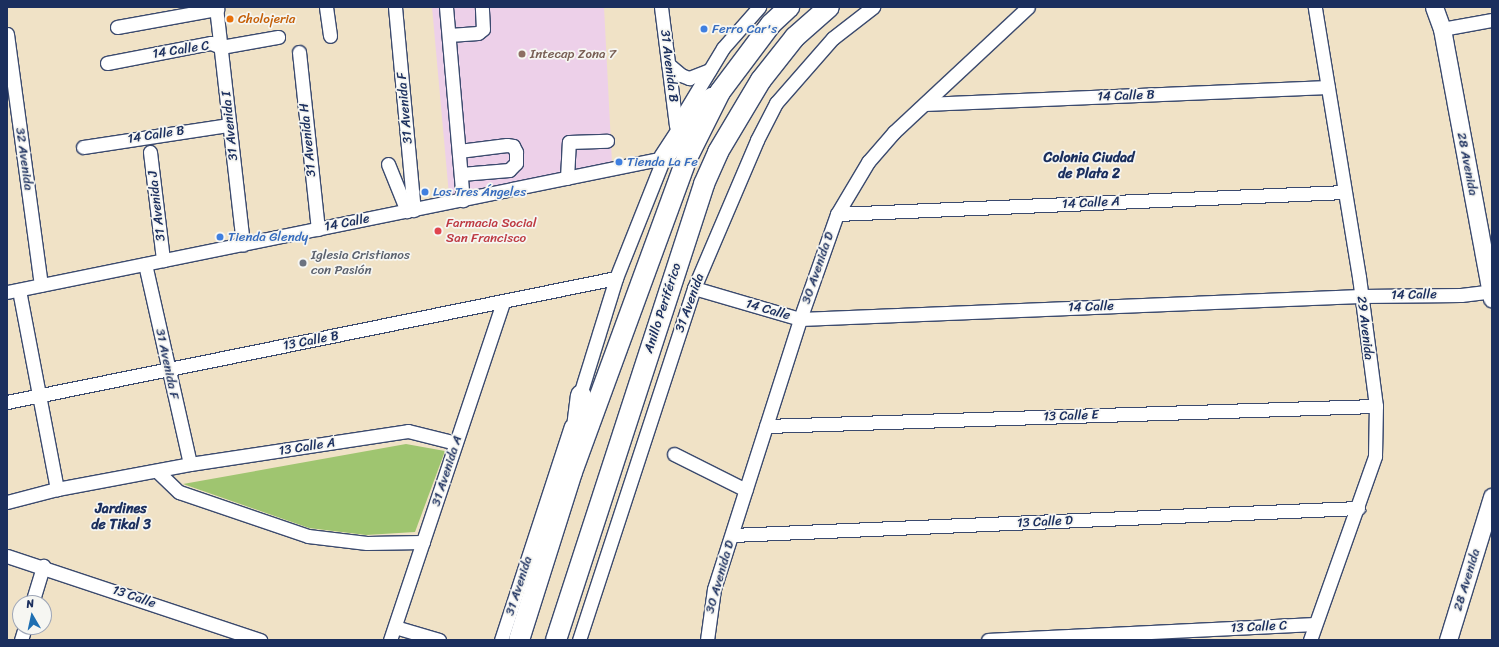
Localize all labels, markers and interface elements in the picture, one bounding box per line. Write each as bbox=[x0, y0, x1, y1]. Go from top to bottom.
place label: Cholojeria bbox=[238, 11, 295, 27]
marker: Cholojeria bbox=[225, 14, 235, 24]
place label: Ferro Car's bbox=[712, 21, 777, 37]
marker: Ferro Car's bbox=[699, 24, 709, 34]
street label: 31 Avenida B bbox=[657, 29, 681, 103]
street label: 14 Calle C bbox=[151, 38, 211, 62]
place label: Intecap Zona 7 bbox=[530, 46, 616, 62]
marker: Intecap Zona 7 bbox=[517, 49, 527, 59]
street label: 31 Avenida F bbox=[394, 72, 416, 144]
street label: 14 Calle B bbox=[1097, 87, 1155, 105]
street label: 31 Avenida I bbox=[219, 90, 241, 162]
street label: 31 Avenida H bbox=[296, 102, 320, 178]
street label: 14 Calle B bbox=[126, 123, 186, 147]
street label: 32 Avenida bbox=[12, 127, 36, 191]
street label: 28 Avenida bbox=[1453, 131, 1481, 197]
district label: Colonia Ciudad de Plata 2 bbox=[1044, 150, 1134, 182]
place label: Tienda La Fe bbox=[627, 154, 698, 170]
marker: Tienda La Fe bbox=[614, 157, 624, 167]
street label: 31 Avenida J bbox=[145, 170, 169, 242]
place label: Los Tres Ángeles bbox=[433, 184, 528, 200]
marker: Los Tres Ángeles bbox=[420, 187, 430, 197]
street label: 14 Calle A bbox=[1062, 194, 1120, 212]
street label: 14 Calle bbox=[323, 211, 371, 235]
place label: Farmacia Social San Francisco bbox=[446, 216, 537, 247]
marker: Farmacia Social San Francisco bbox=[433, 226, 443, 236]
place label: Tienda Glendy bbox=[228, 229, 308, 245]
street label: 30 Avenida D bbox=[798, 230, 838, 306]
marker: Tienda Glendy bbox=[215, 232, 225, 242]
place label: Iglesia Cristianos con Pasión bbox=[311, 248, 410, 279]
marker: Iglesia Cristianos con Pasión bbox=[298, 258, 308, 268]
street label: Anillo Periférico bbox=[641, 261, 685, 355]
street label: 31 Avenida bbox=[672, 272, 708, 334]
street label: 14 Calle bbox=[1391, 287, 1437, 303]
street label: 29 Avenida bbox=[1353, 295, 1377, 361]
street label: 14 Calle bbox=[744, 296, 792, 324]
street label: 14 Calle bbox=[1068, 298, 1114, 316]
street label: 31 Avenida F bbox=[152, 327, 182, 401]
street label: 13 Calle B bbox=[282, 328, 340, 354]
street label: 13 Calle E bbox=[1043, 407, 1099, 425]
street label: 31 Avenida A bbox=[428, 434, 466, 508]
street label: 13 Calle A bbox=[278, 435, 336, 459]
district label: Jardines de Tikal 3 bbox=[91, 501, 151, 534]
street label: 13 Calle D bbox=[1017, 513, 1073, 531]
street label: 30 Avenida D bbox=[702, 539, 738, 615]
street label: 28 Avenida bbox=[1450, 547, 1484, 613]
street label: 31 Avenida bbox=[502, 554, 536, 618]
street label: 13 Calle bbox=[110, 582, 158, 612]
text: N bbox=[25, 594, 35, 614]
north arrow bbox=[12, 595, 52, 635]
street label: 13 Calle C bbox=[1230, 618, 1288, 636]

